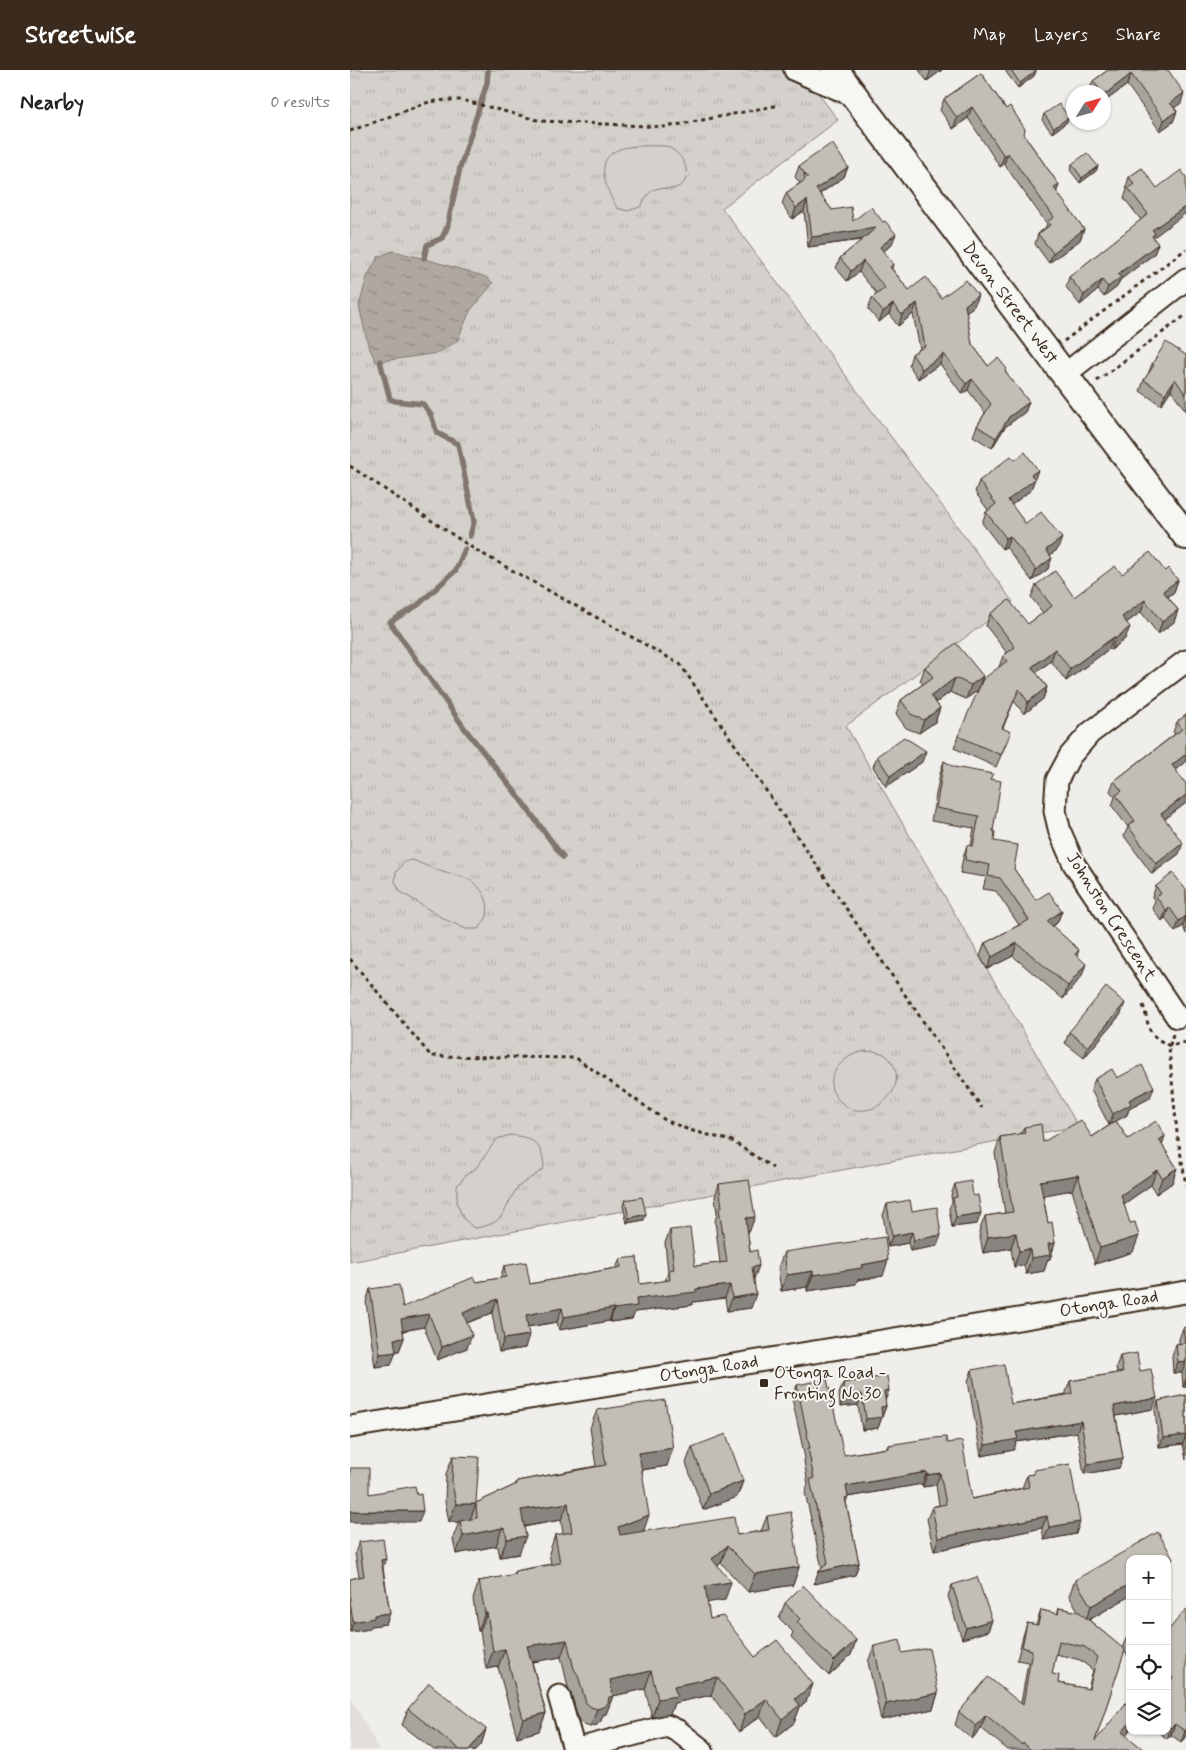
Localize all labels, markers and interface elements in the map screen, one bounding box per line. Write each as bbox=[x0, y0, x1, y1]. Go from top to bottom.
text: Streetwise bbox=[25, 20, 136, 51]
text: Map bbox=[973, 23, 1006, 47]
text: Layers bbox=[1034, 23, 1088, 47]
text: Share bbox=[1116, 23, 1161, 47]
north arrow bbox=[1066, 85, 1111, 130]
text: Nearby bbox=[20, 89, 84, 117]
text: 0 results bbox=[270, 92, 330, 113]
street label: Devon Street West bbox=[956, 237, 1064, 369]
street label: Johnston Crescent bbox=[1060, 848, 1162, 987]
street label: Otonga Road bbox=[1058, 1284, 1160, 1325]
street label: Otonga Road bbox=[658, 1349, 760, 1390]
place label: Otonga Road - Fronting No.30 bbox=[774, 1361, 887, 1408]
marker: Otonga Road - Fronting No.30 bbox=[758, 1377, 770, 1389]
map controls bbox=[1126, 1555, 1171, 1735]
button: + bbox=[1126, 1555, 1171, 1600]
button: − bbox=[1126, 1600, 1171, 1645]
button: locate bbox=[1126, 1645, 1171, 1690]
button: layers bbox=[1126, 1690, 1171, 1735]

